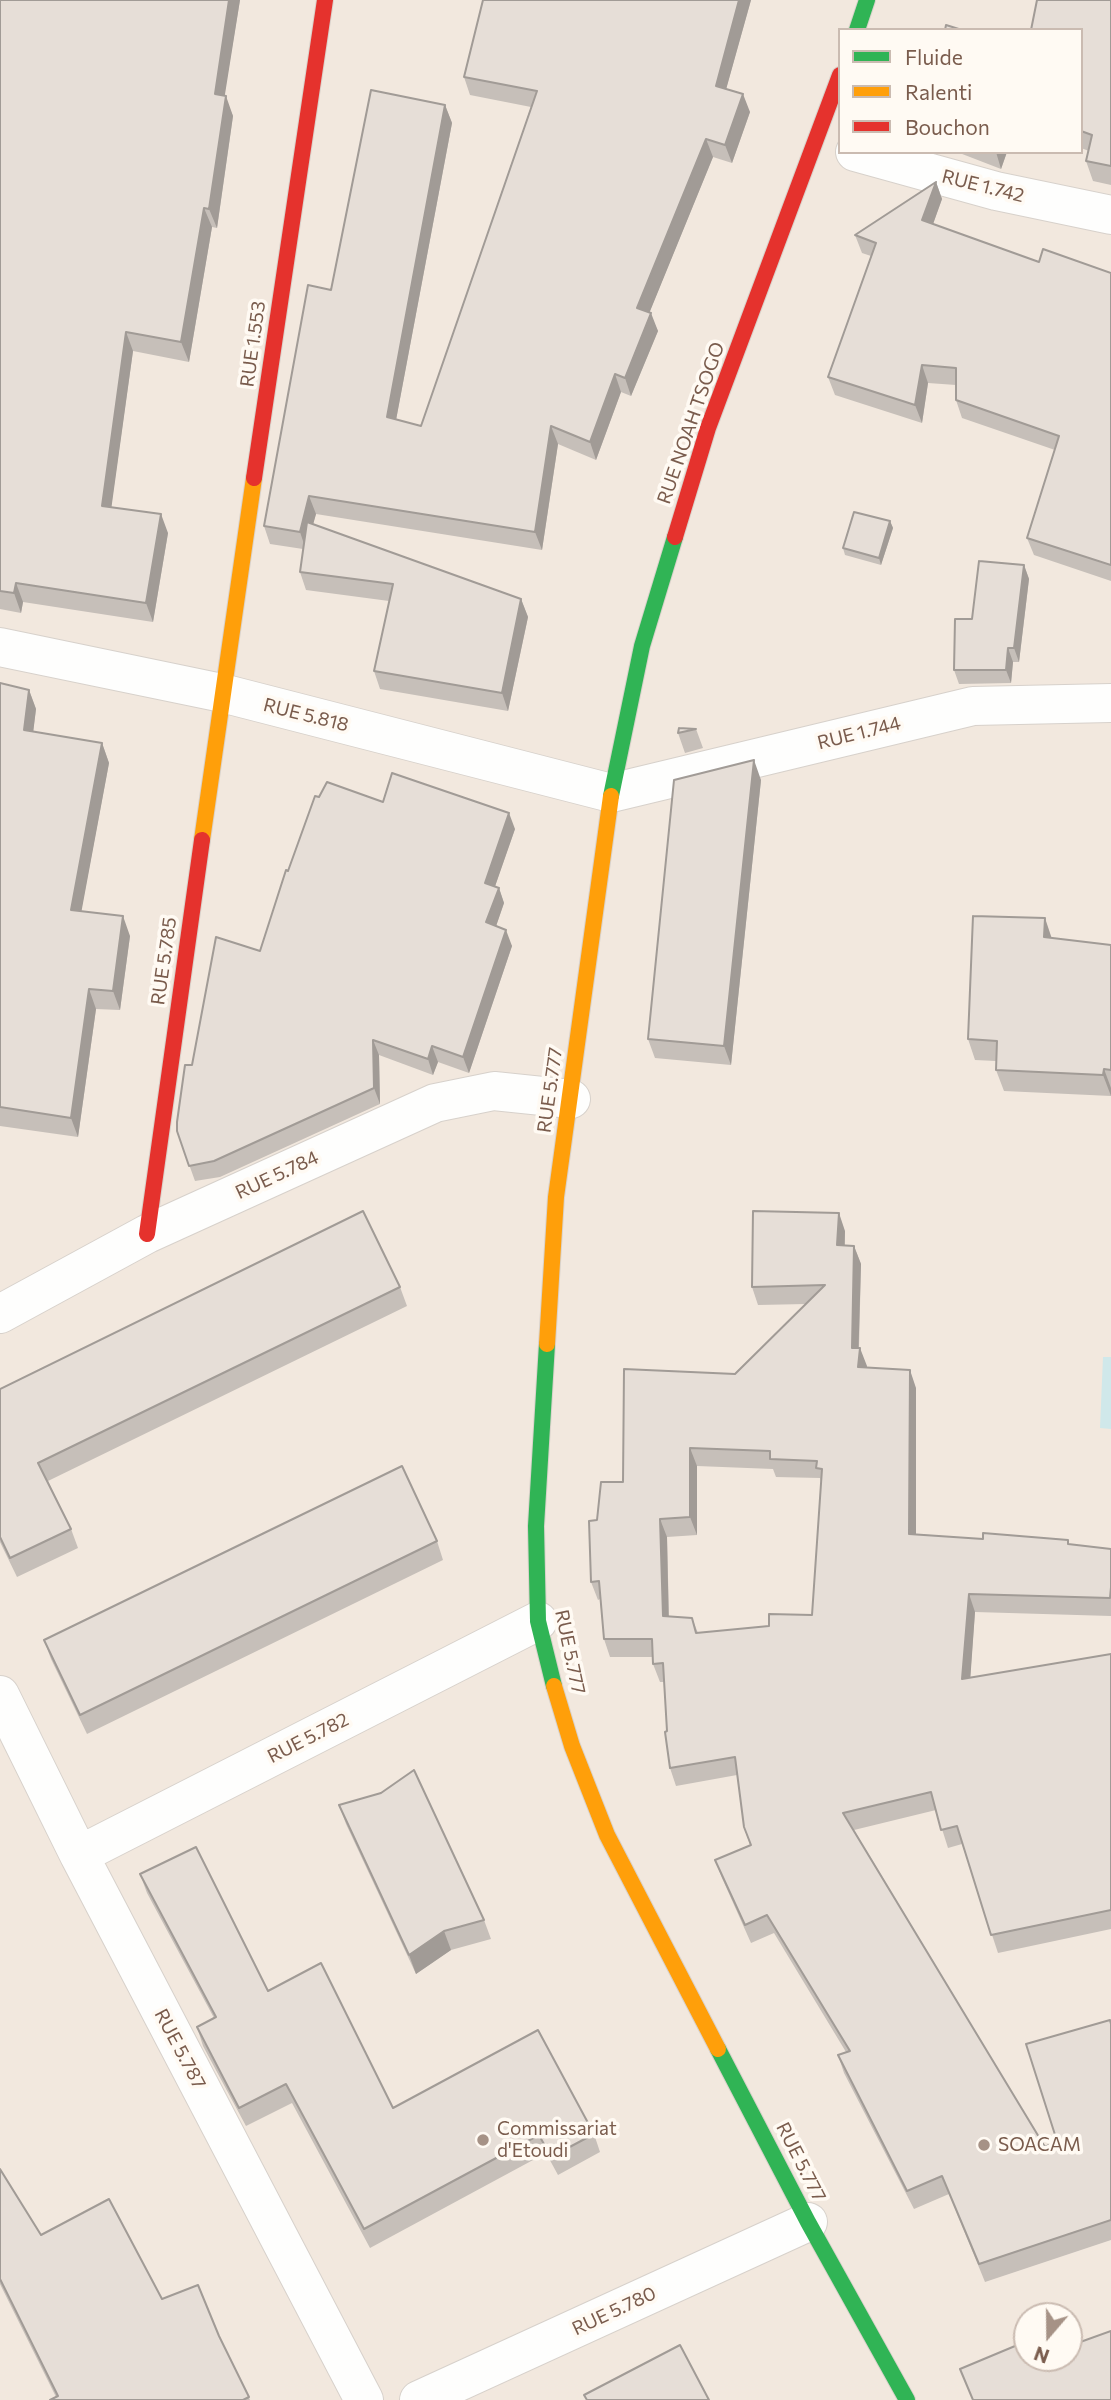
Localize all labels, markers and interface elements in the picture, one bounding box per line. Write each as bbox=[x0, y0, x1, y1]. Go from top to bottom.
legend bbox=[838, 28, 1083, 154]
text: Fluide bbox=[905, 44, 963, 69]
text: Ralenti bbox=[905, 79, 972, 104]
text: Bouchon bbox=[905, 114, 990, 139]
street label: RUE 1.742 bbox=[939, 165, 1027, 207]
street label: RUE 1.553 bbox=[236, 300, 270, 388]
street label: RUE NOAH TSOGO bbox=[653, 339, 729, 507]
street label: RUE 5.818 bbox=[261, 693, 351, 737]
street label: RUE 1.744 bbox=[815, 712, 903, 754]
street label: RUE 5.785 bbox=[147, 916, 181, 1006]
street label: RUE 5.777 bbox=[533, 1046, 567, 1134]
street label: RUE 5.784 bbox=[232, 1146, 322, 1204]
street label: RUE 5.777 bbox=[550, 1608, 590, 1696]
street label: RUE 5.782 bbox=[264, 1708, 352, 1768]
street label: RUE 5.787 bbox=[149, 2005, 211, 2093]
place label: Commissariat d'Etoudi bbox=[497, 2118, 617, 2162]
street label: RUE 5.777 bbox=[771, 2118, 831, 2206]
marker: Commissariat d'Etoudi bbox=[475, 2132, 491, 2148]
place label: SOACAM bbox=[998, 2134, 1081, 2156]
marker: SOACAM bbox=[976, 2137, 992, 2153]
street label: RUE 5.780 bbox=[568, 2282, 660, 2340]
north arrow bbox=[1013, 2302, 1083, 2372]
text: N bbox=[1031, 2342, 1052, 2369]

